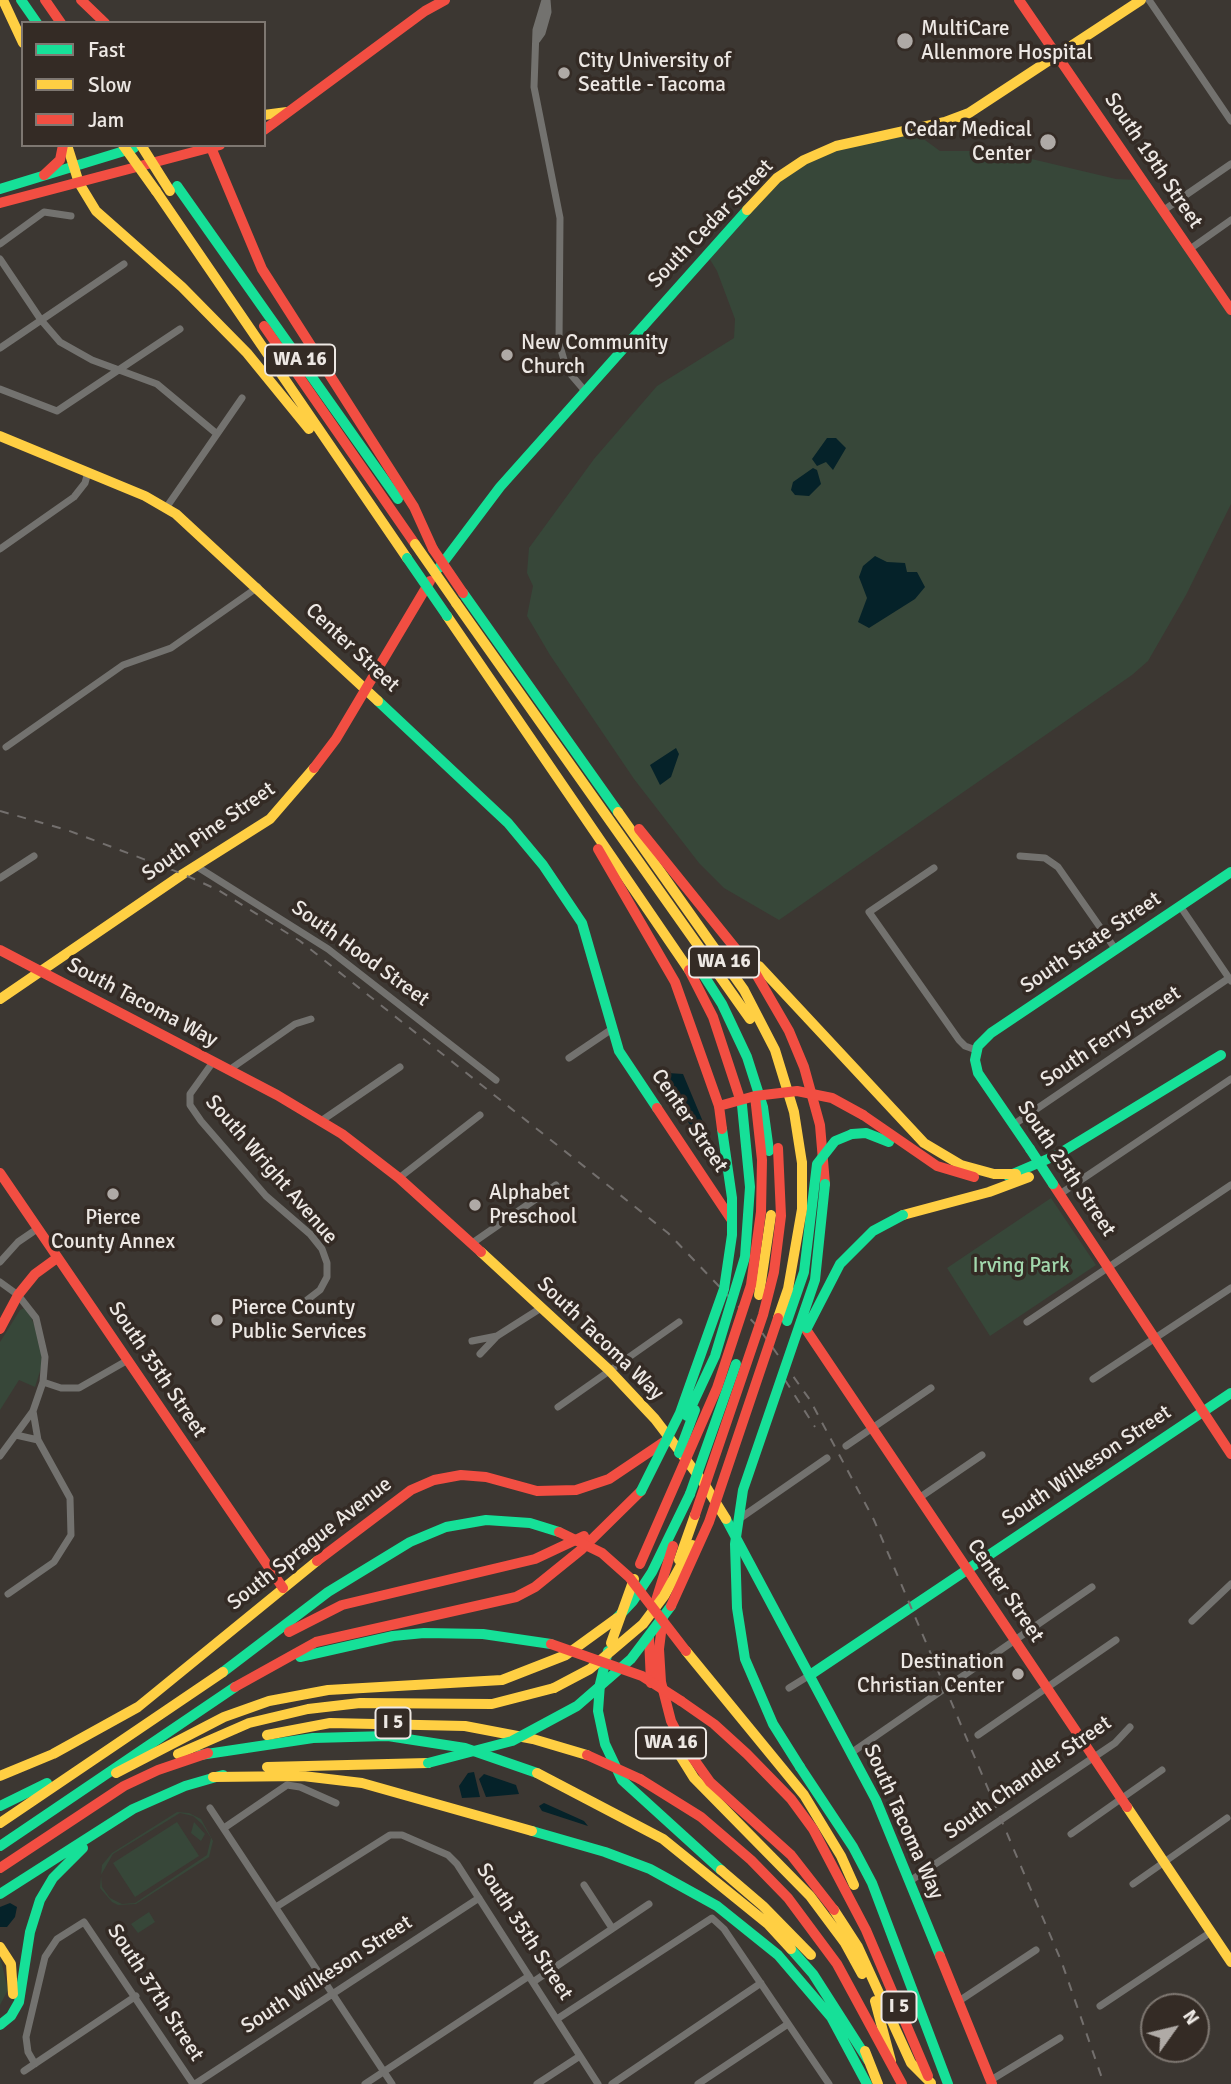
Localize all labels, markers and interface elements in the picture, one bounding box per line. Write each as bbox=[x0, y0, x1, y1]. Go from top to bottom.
place label: MultiCare Allenmore Hospital bbox=[921, 16, 1093, 66]
legend bbox=[21, 21, 266, 147]
marker: MultiCare Allenmore Hospital bbox=[895, 31, 915, 51]
text: Fast bbox=[88, 37, 125, 63]
place label: City University of Seattle - Tacoma bbox=[578, 48, 731, 98]
marker: City University of Seattle - Tacoma bbox=[556, 65, 572, 81]
text: Slow bbox=[88, 72, 132, 98]
street label: South 19th Street bbox=[1098, 88, 1208, 234]
text: Jam bbox=[88, 107, 124, 133]
place label: Cedar Medical Center bbox=[904, 117, 1032, 167]
marker: Cedar Medical Center bbox=[1038, 132, 1058, 152]
street label: South Cedar Street bbox=[643, 154, 779, 294]
place label: New Community Church bbox=[521, 330, 668, 380]
road number: WA 16 bbox=[265, 344, 335, 376]
marker: New Community Church bbox=[499, 347, 515, 363]
street label: Center Street bbox=[300, 598, 404, 698]
street label: South Pine Street bbox=[138, 777, 280, 887]
street label: South State Street bbox=[1016, 887, 1166, 999]
street label: South Hood Street bbox=[286, 896, 434, 1012]
road number: WA 16 bbox=[689, 946, 759, 978]
street label: South Tacoma Way bbox=[62, 953, 222, 1053]
street label: South Ferry Street bbox=[1036, 981, 1186, 1093]
street label: Center Street bbox=[645, 1065, 733, 1177]
street label: South Wright Avenue bbox=[200, 1090, 342, 1250]
street label: South 25th Street bbox=[1011, 1096, 1121, 1242]
place label: Alphabet Preschool bbox=[489, 1180, 577, 1230]
marker: Pierce County Annex bbox=[105, 1186, 121, 1202]
marker: Alphabet Preschool bbox=[467, 1197, 483, 1213]
place label: Pierce County Annex bbox=[51, 1205, 175, 1255]
park label: Irving Park bbox=[972, 1253, 1070, 1279]
street label: South Tacoma Way bbox=[531, 1272, 669, 1406]
place label: Pierce County Public Services bbox=[231, 1295, 366, 1345]
street label: South 35th Street bbox=[102, 1297, 212, 1443]
marker: Pierce County Public Services bbox=[209, 1312, 225, 1328]
street label: South Wilkeson Street bbox=[998, 1400, 1176, 1532]
street label: South Sprague Avenue bbox=[223, 1472, 397, 1616]
street label: Center Street bbox=[961, 1535, 1049, 1647]
place label: Destination Christian Center bbox=[857, 1649, 1004, 1699]
marker: Destination Christian Center bbox=[1010, 1666, 1026, 1682]
road number: I 5 bbox=[376, 1708, 410, 1738]
street label: South Chandler Street bbox=[940, 1711, 1116, 1845]
road number: WA 16 bbox=[636, 1728, 706, 1758]
street label: South Tacoma Way bbox=[858, 1741, 948, 1903]
street label: South 35th Street bbox=[470, 1859, 578, 2005]
street label: South Wilkeson Street bbox=[237, 1910, 417, 2040]
street label: South 37th Street bbox=[101, 1920, 209, 2066]
road number: I 5 bbox=[881, 1992, 916, 2022]
north arrow bbox=[1140, 1993, 1210, 2063]
text: N bbox=[1177, 2005, 1204, 2030]

